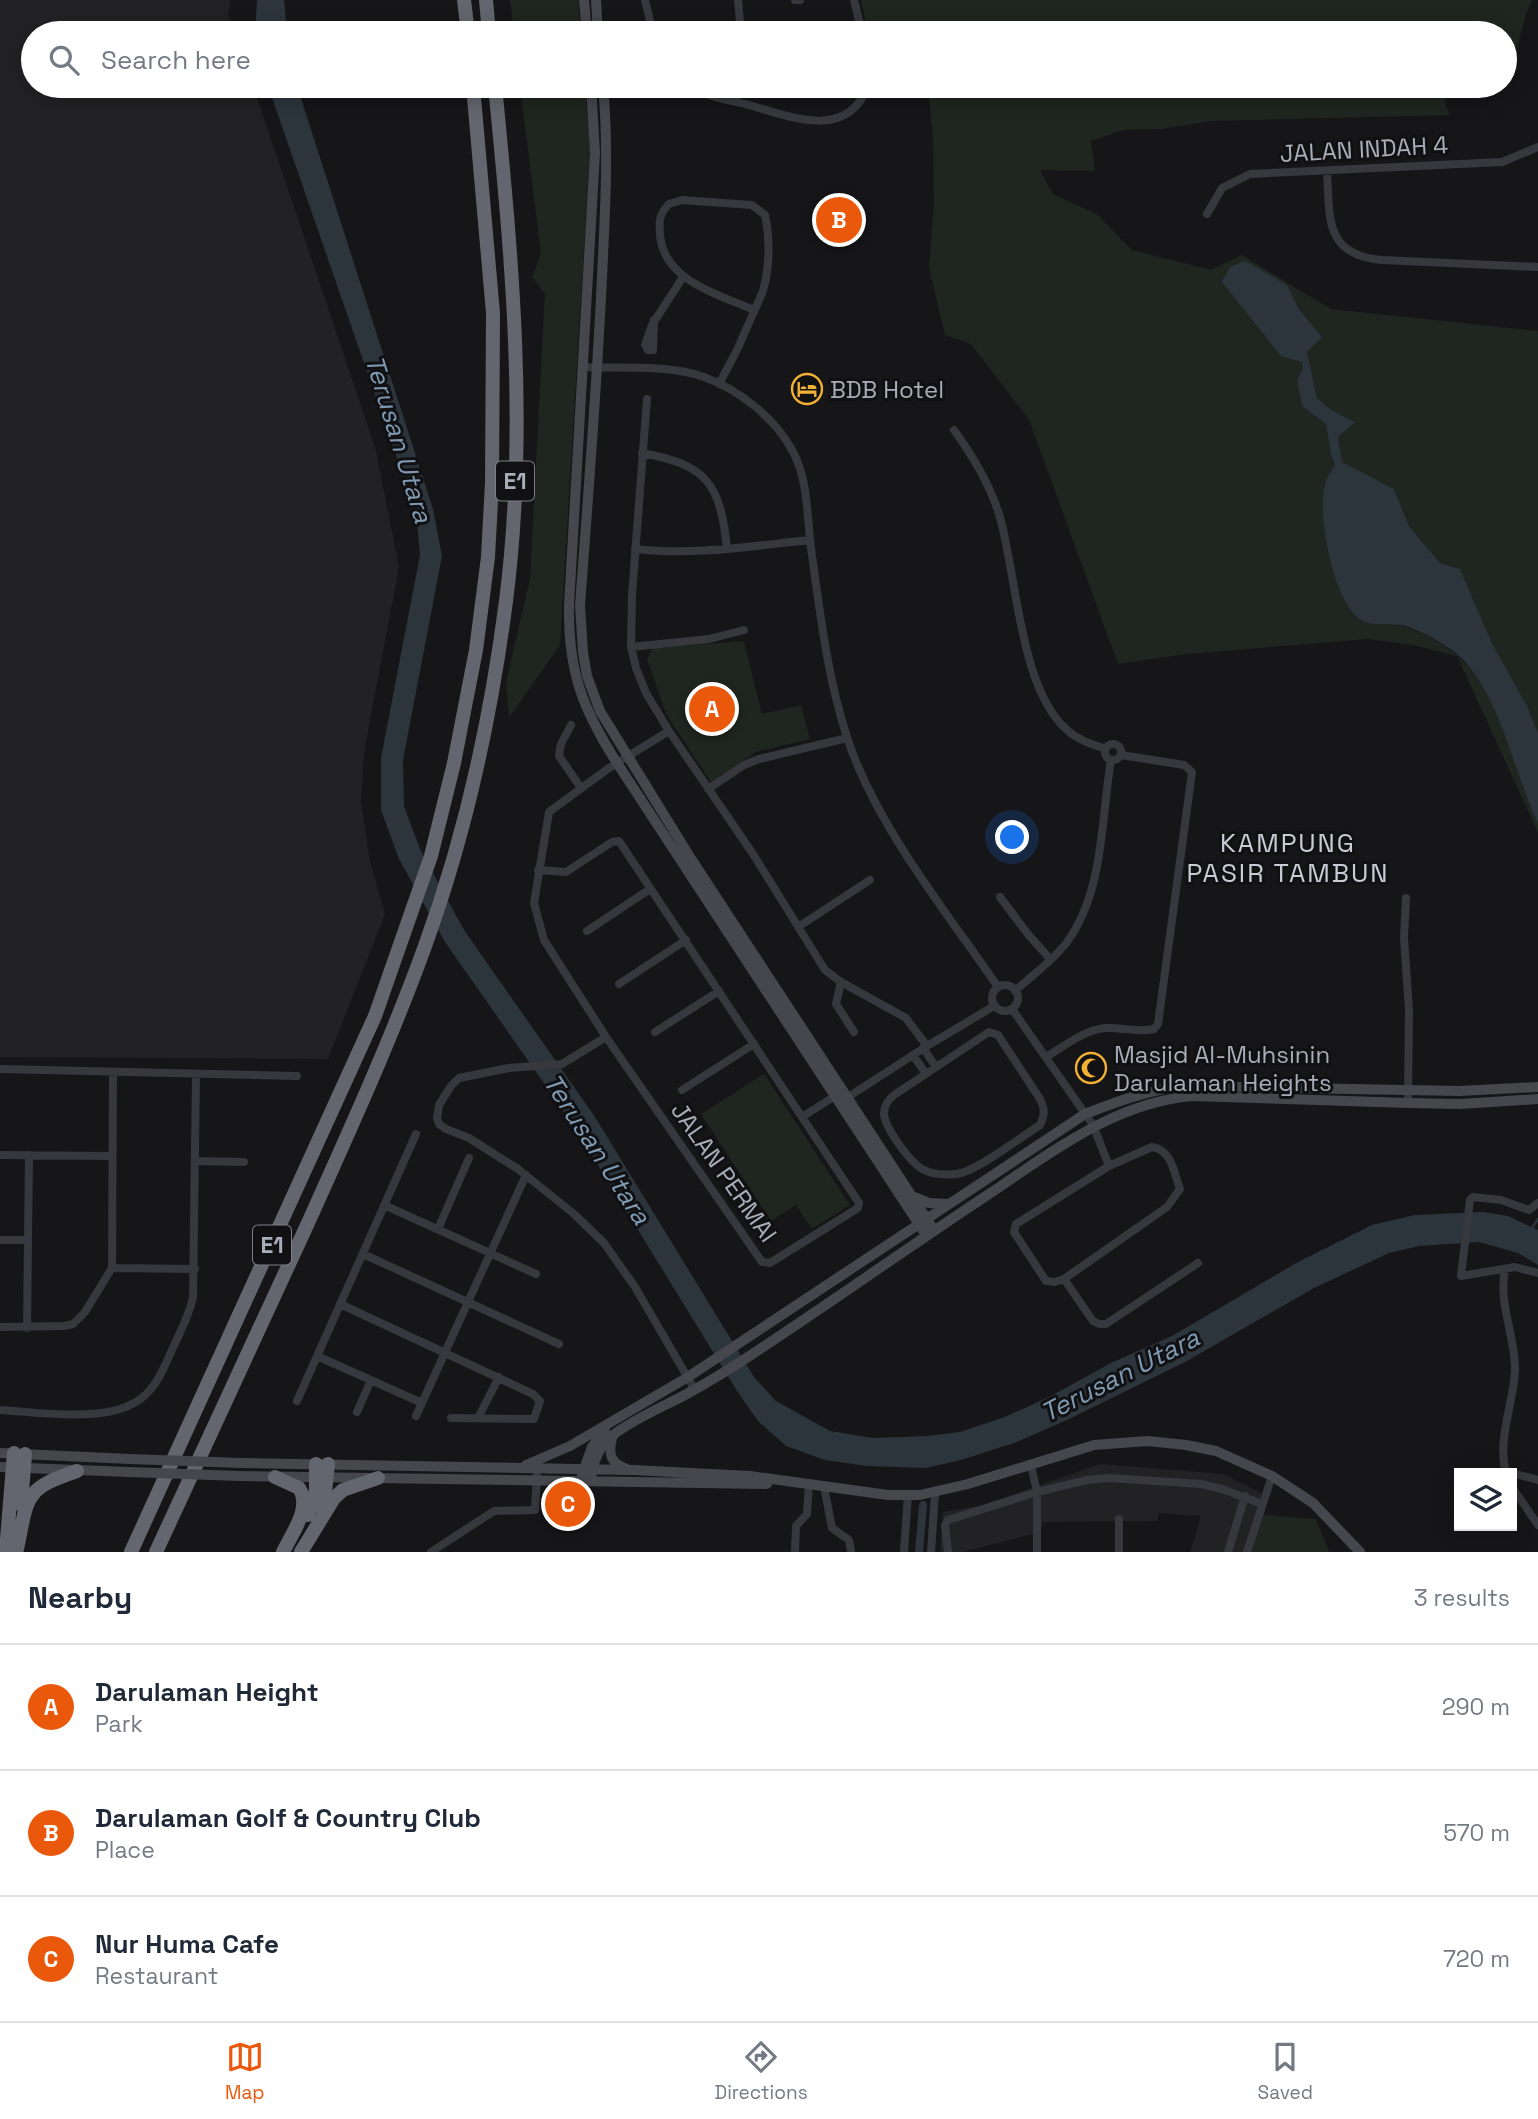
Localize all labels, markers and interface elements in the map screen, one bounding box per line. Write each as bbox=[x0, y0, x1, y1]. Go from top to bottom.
search box bbox=[21, 21, 1517, 98]
icon: search bbox=[45, 41, 83, 79]
text: Search here bbox=[101, 43, 251, 77]
street label: JALAN INDAH 4 bbox=[1279, 129, 1449, 169]
pin: B bbox=[816, 194, 862, 246]
water label: Terusan Utara bbox=[357, 351, 441, 528]
hotel icon: BDB Hotel bbox=[790, 372, 824, 406]
place label: BDB Hotel bbox=[830, 374, 944, 405]
road number: E1 bbox=[496, 461, 534, 500]
pin: A bbox=[689, 683, 735, 735]
your location bbox=[995, 820, 1029, 854]
district label: KAMPUNG PASIR TAMBUN bbox=[1186, 826, 1390, 890]
place label: Masjid Al-Muhsinin Darulaman Heights bbox=[1114, 1039, 1332, 1098]
mosque icon: Masjid Al-Muhsinin Darulaman Heights bbox=[1074, 1051, 1108, 1085]
water label: Terusan Utara bbox=[536, 1067, 659, 1232]
street label: JALAN PERMAI bbox=[664, 1096, 784, 1248]
road number: E1 bbox=[253, 1226, 291, 1264]
water label: Terusan Utara bbox=[1035, 1320, 1206, 1430]
map controls bbox=[1454, 1468, 1517, 1531]
button: layers bbox=[1454, 1468, 1517, 1531]
pin: C bbox=[545, 1478, 591, 1530]
text: Nearby bbox=[28, 1578, 132, 1617]
text: 3 results bbox=[1414, 1583, 1510, 1613]
text: Darulaman Height bbox=[95, 1675, 319, 1709]
text: A bbox=[44, 1692, 58, 1722]
text: 290 m bbox=[1442, 1692, 1510, 1722]
text: Park bbox=[95, 1709, 143, 1739]
text: Darulaman Golf & Country Club bbox=[95, 1801, 481, 1835]
text: B bbox=[43, 1818, 59, 1848]
text: 570 m bbox=[1443, 1818, 1510, 1848]
text: Place bbox=[95, 1835, 155, 1865]
text: Nur Huma Cafe bbox=[95, 1927, 279, 1961]
text: C bbox=[44, 1944, 58, 1974]
text: 720 m bbox=[1443, 1944, 1510, 1974]
text: Restaurant bbox=[95, 1961, 218, 1991]
tab: Map bbox=[225, 2038, 265, 2105]
tab: Directions bbox=[715, 2038, 808, 2105]
tab: Saved bbox=[1258, 2038, 1313, 2105]

